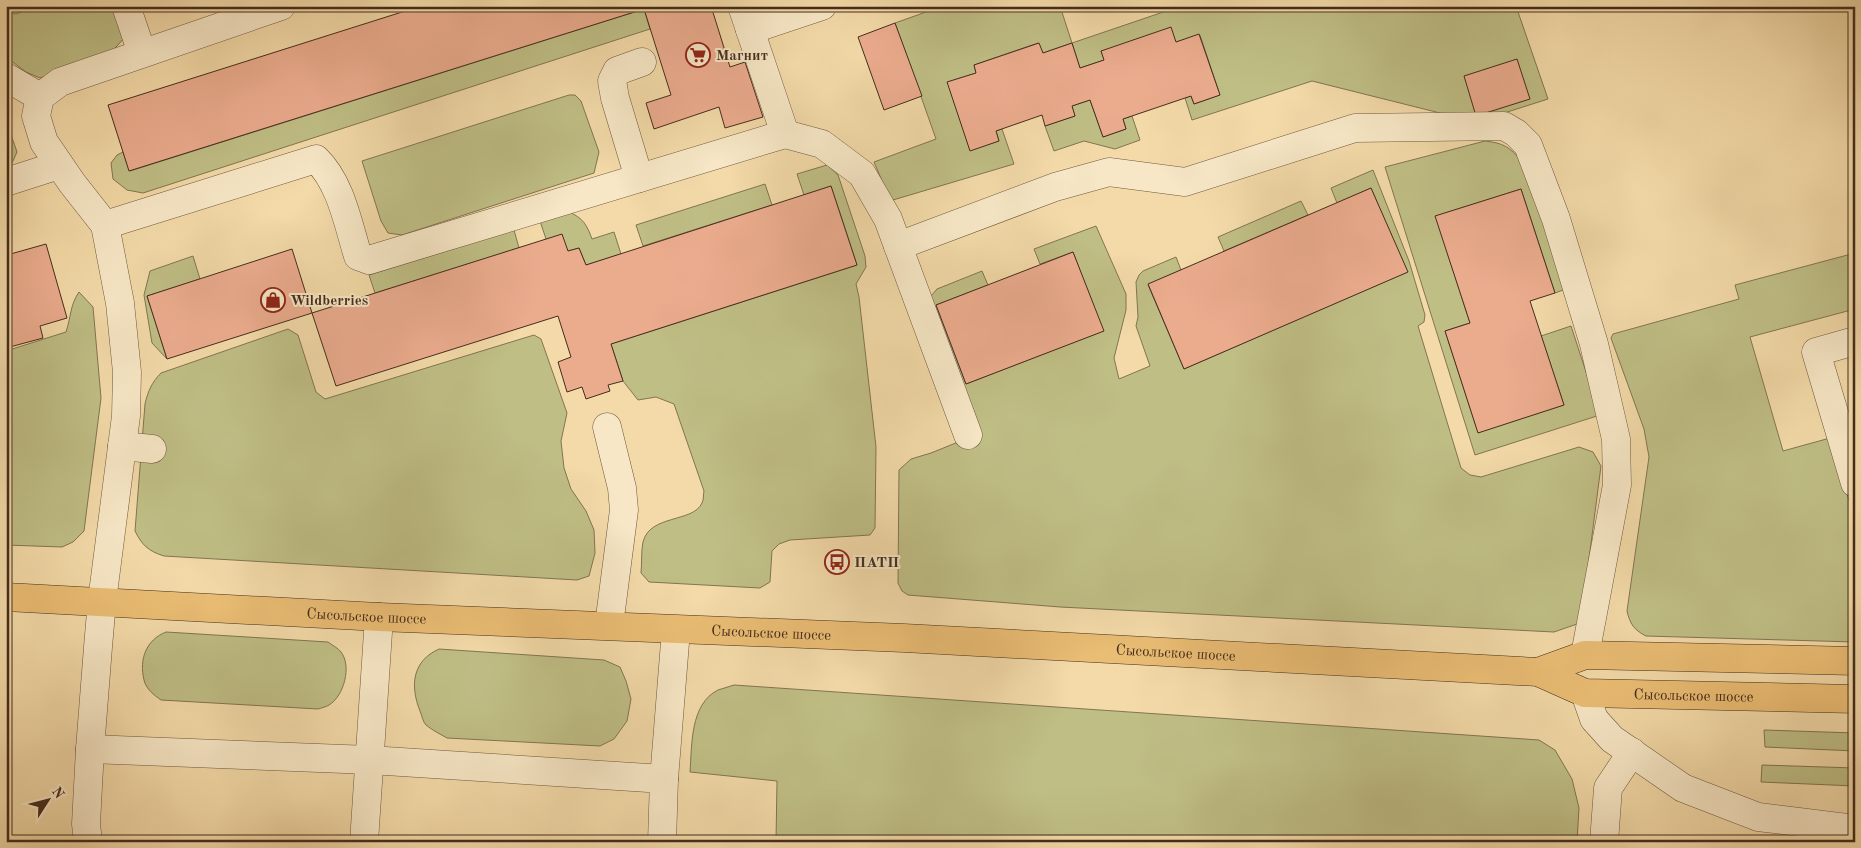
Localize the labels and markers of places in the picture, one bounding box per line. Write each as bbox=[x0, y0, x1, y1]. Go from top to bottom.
supermarket icon: Магнит bbox=[685, 42, 711, 68]
place label: Магнит bbox=[716, 49, 768, 64]
shop icon: Wildberries bbox=[260, 287, 286, 313]
place label: Wildberries bbox=[290, 294, 368, 309]
bus stop icon: ПАТП bbox=[824, 549, 850, 575]
place label: ПАТП bbox=[854, 556, 899, 571]

